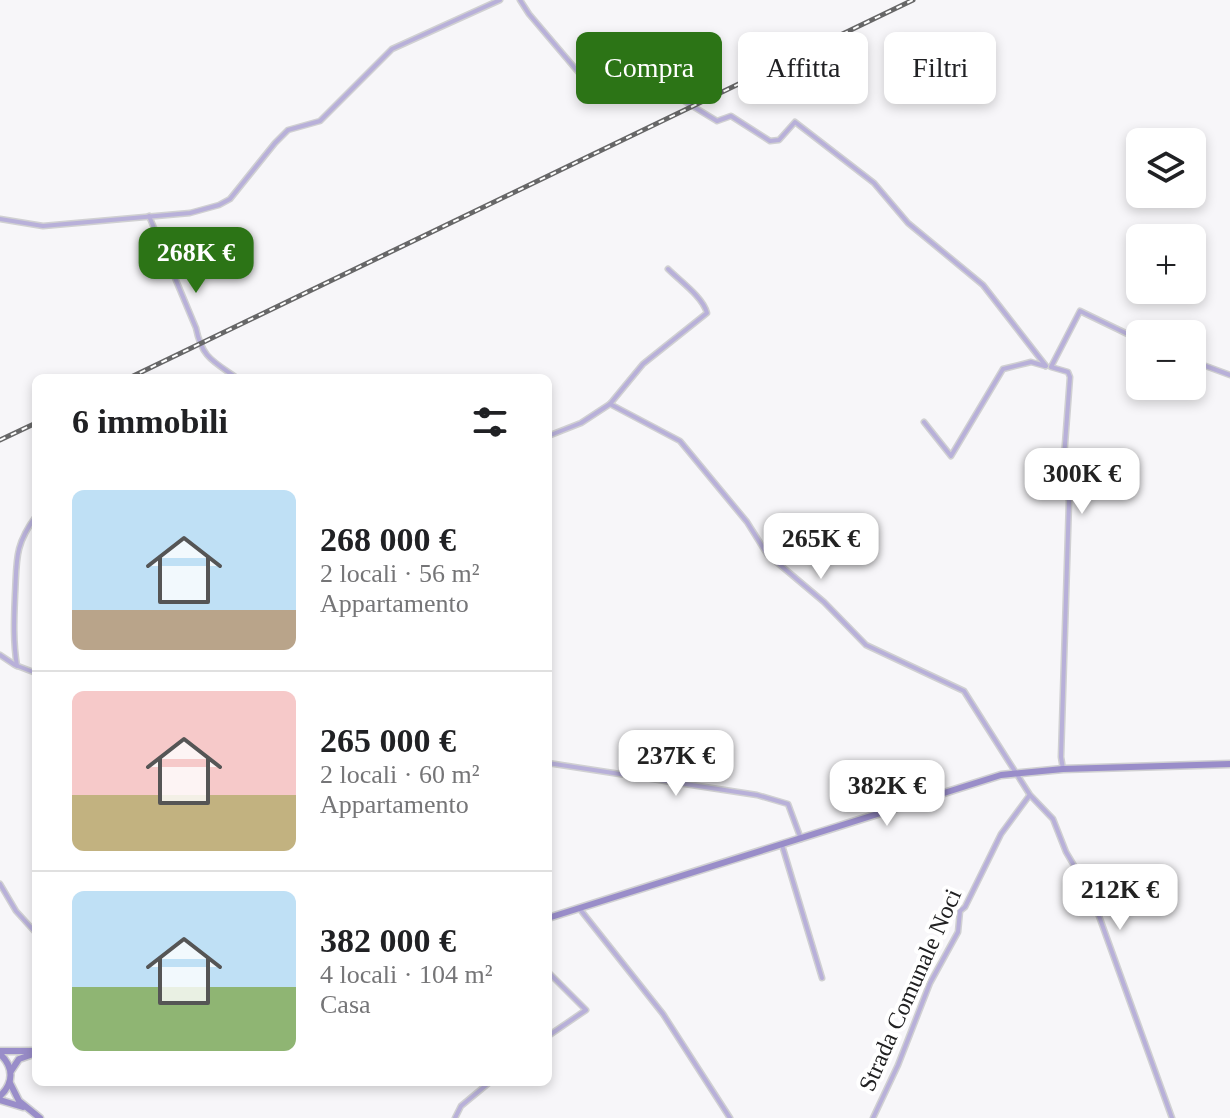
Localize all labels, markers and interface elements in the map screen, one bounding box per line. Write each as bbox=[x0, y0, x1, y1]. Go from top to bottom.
chip: Compra bbox=[576, 32, 722, 104]
chip: Affitta bbox=[738, 32, 868, 104]
chip: Filtri bbox=[884, 32, 996, 104]
map controls bbox=[1126, 128, 1206, 400]
button: layers bbox=[1126, 128, 1206, 208]
button: + bbox=[1126, 224, 1206, 304]
pin: 268K € bbox=[131, 227, 261, 295]
text: 268K € bbox=[157, 238, 235, 267]
button: − bbox=[1126, 320, 1206, 400]
icon: filters bbox=[468, 400, 512, 444]
text: 6 immobili bbox=[72, 403, 228, 440]
pin: 300K € bbox=[1017, 448, 1147, 516]
text: 300K € bbox=[1043, 459, 1121, 488]
pin: 265K € bbox=[756, 513, 886, 581]
text: 268 000 € bbox=[320, 521, 456, 558]
icon: home bbox=[136, 522, 232, 618]
text: 265K € bbox=[782, 524, 860, 553]
text: 2 locali · 56 m² bbox=[320, 559, 479, 588]
text: Appartamento bbox=[320, 589, 469, 618]
text: 265 000 € bbox=[320, 722, 456, 759]
icon: home bbox=[136, 723, 232, 819]
pin: 237K € bbox=[611, 730, 741, 798]
text: 237K € bbox=[637, 741, 715, 770]
text: 2 locali · 60 m² bbox=[320, 760, 479, 789]
pin: 382K € bbox=[822, 760, 952, 828]
text: 382K € bbox=[848, 771, 926, 800]
text: Appartamento bbox=[320, 790, 469, 819]
pin: 212K € bbox=[1055, 864, 1185, 932]
text: 212K € bbox=[1081, 875, 1159, 904]
street label: Strada Comunale Noci bbox=[854, 885, 966, 1095]
text: 382 000 € bbox=[320, 922, 456, 959]
icon: home bbox=[136, 923, 232, 1019]
text: 4 locali · 104 m² bbox=[320, 960, 492, 989]
text: Casa bbox=[320, 990, 371, 1019]

